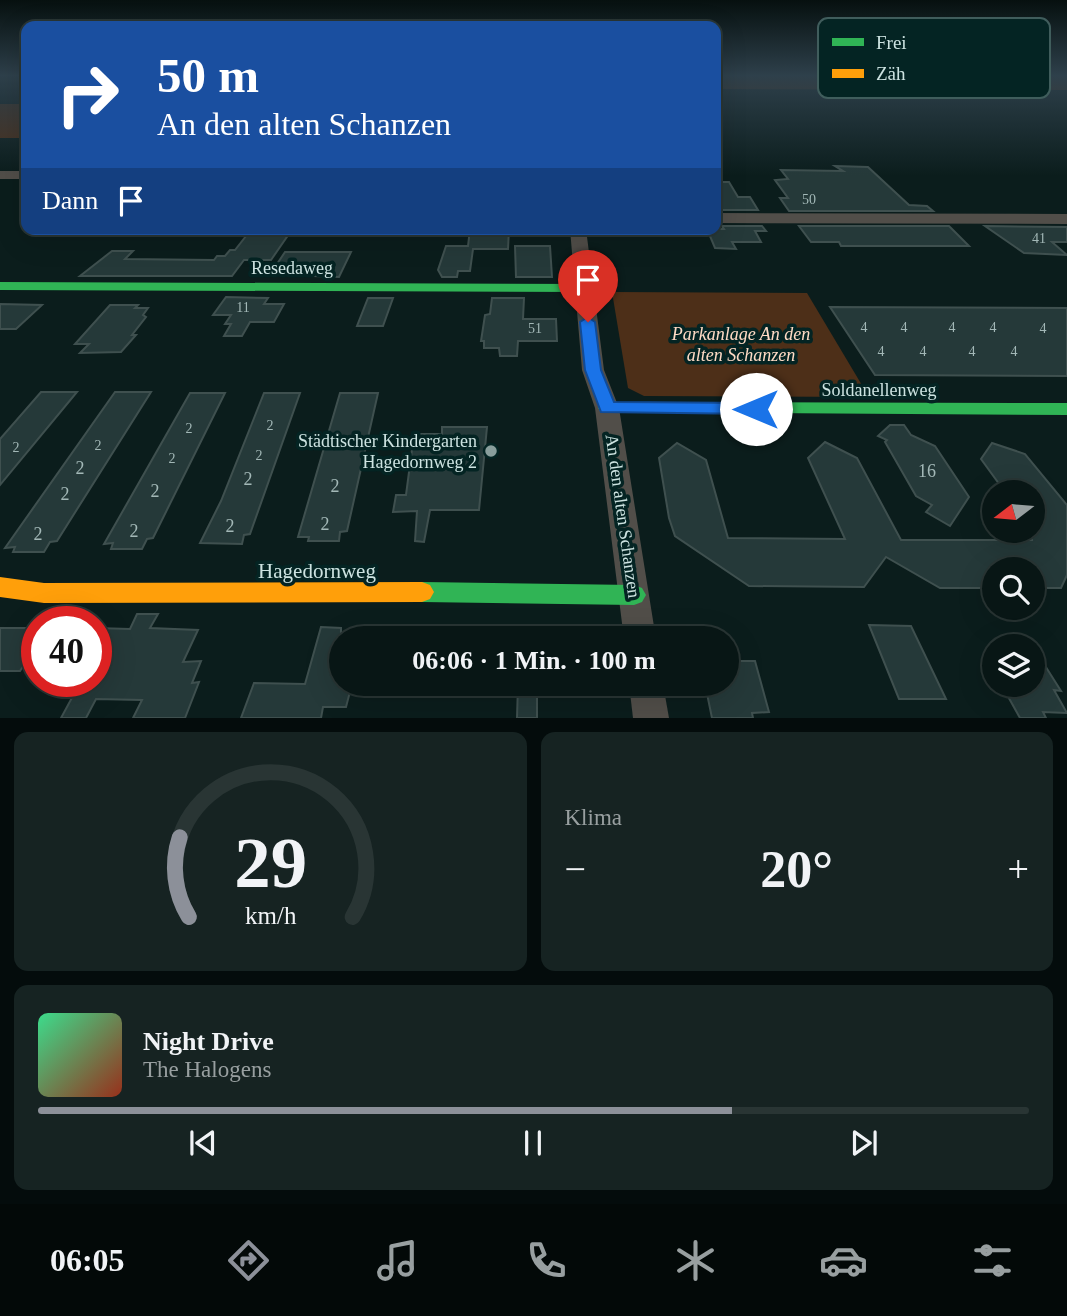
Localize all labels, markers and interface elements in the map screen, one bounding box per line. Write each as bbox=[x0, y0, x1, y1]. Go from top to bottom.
legend bbox=[818, 18, 1050, 98]
text: Frei bbox=[876, 32, 907, 53]
text: 50 m bbox=[157, 48, 259, 103]
icon: right bbox=[42, 49, 133, 140]
text: Zäh bbox=[876, 63, 906, 84]
text: An den alten Schanzen bbox=[157, 106, 451, 142]
icon: arrive bbox=[112, 182, 150, 220]
text: Dann bbox=[42, 186, 98, 215]
house number: 50 bbox=[802, 192, 816, 207]
house number: 41 bbox=[1032, 231, 1046, 246]
pin bbox=[558, 250, 618, 322]
street label: Resedaweg bbox=[251, 258, 333, 278]
icon: arrive bbox=[569, 261, 607, 299]
house number: 11 bbox=[236, 300, 250, 315]
house number: 4 bbox=[861, 320, 868, 335]
house number: 4 bbox=[901, 320, 908, 335]
house number: 4 bbox=[949, 320, 956, 335]
house number: 4 bbox=[990, 320, 997, 335]
house number: 51 bbox=[528, 321, 542, 336]
house number: 4 bbox=[1040, 321, 1047, 336]
park label: Parkanlage An den alten Schanzen bbox=[671, 324, 810, 365]
house number: 4 bbox=[878, 344, 885, 359]
house number: 4 bbox=[920, 344, 927, 359]
house number: 4 bbox=[969, 344, 976, 359]
house number: 4 bbox=[1011, 344, 1018, 359]
position arrow bbox=[719, 372, 793, 446]
street label: Soldanellenweg bbox=[822, 380, 936, 400]
house number: 2 bbox=[267, 418, 274, 433]
house number: 2 bbox=[186, 421, 193, 436]
place label: Städtischer Kindergarten Hagedornweg 2 bbox=[298, 431, 477, 472]
street label: An den alten Schanzen bbox=[602, 433, 644, 599]
house number: 2 bbox=[95, 438, 102, 453]
house number: 2 bbox=[13, 440, 20, 455]
marker: Städtischer Kindergarten Hagedornweg 2 bbox=[483, 443, 499, 459]
house number: 2 bbox=[256, 448, 263, 463]
house number: 2 bbox=[169, 451, 176, 466]
house number: 2 bbox=[76, 458, 85, 478]
house number: 16 bbox=[918, 461, 936, 481]
house number: 2 bbox=[244, 469, 253, 489]
house number: 2 bbox=[331, 476, 340, 496]
north arrow bbox=[982, 480, 1045, 542]
map controls bbox=[982, 480, 1045, 697]
house number: 2 bbox=[151, 481, 160, 501]
house number: 2 bbox=[61, 484, 70, 504]
house number: 2 bbox=[321, 514, 330, 534]
house number: 2 bbox=[226, 516, 235, 536]
house number: 2 bbox=[130, 521, 139, 541]
house number: 2 bbox=[34, 524, 43, 544]
button: search bbox=[982, 557, 1045, 620]
street label: Hagedornweg bbox=[258, 559, 376, 583]
speed limit sign: 40 bbox=[21, 606, 112, 697]
button: layers bbox=[982, 634, 1045, 697]
text: 06:06 · 1 Min. · 100 m bbox=[412, 646, 656, 675]
text: Klima bbox=[565, 805, 622, 830]
text: 29 bbox=[234, 823, 307, 904]
text: 20° bbox=[760, 841, 833, 898]
text: − bbox=[565, 848, 586, 890]
text: + bbox=[1008, 848, 1029, 890]
text: km/h bbox=[245, 902, 296, 929]
text: Night Drive bbox=[143, 1027, 274, 1056]
text: The Halogens bbox=[143, 1057, 271, 1082]
icon: previous bbox=[184, 1124, 222, 1162]
icon: pause bbox=[514, 1124, 552, 1162]
icon: next bbox=[845, 1124, 883, 1162]
icon: directions bbox=[224, 1236, 273, 1285]
icon: music bbox=[373, 1236, 422, 1285]
icon: phone bbox=[522, 1236, 571, 1285]
icon: climate bbox=[671, 1236, 720, 1285]
icon: car bbox=[819, 1236, 868, 1285]
icon: filters bbox=[968, 1236, 1017, 1285]
text: 06:05 bbox=[50, 1242, 125, 1278]

